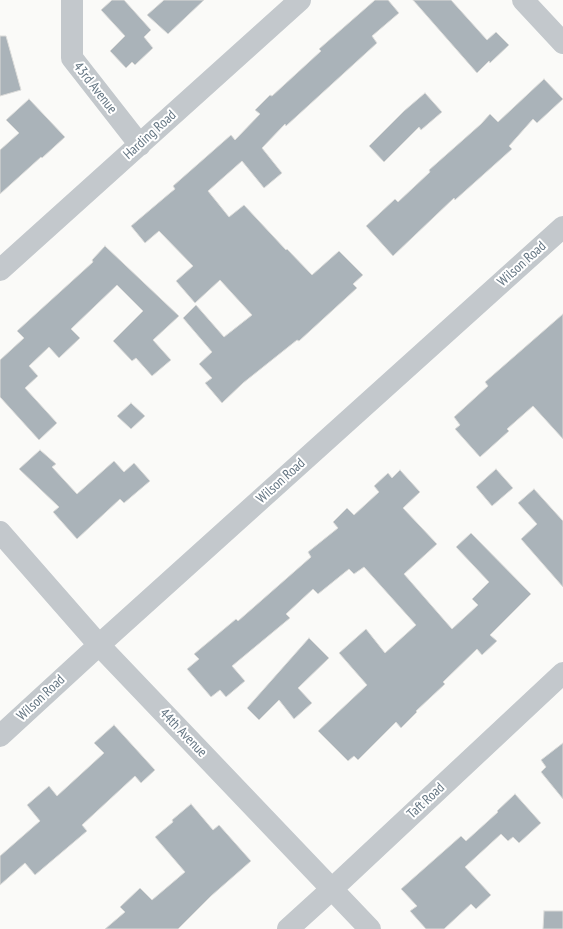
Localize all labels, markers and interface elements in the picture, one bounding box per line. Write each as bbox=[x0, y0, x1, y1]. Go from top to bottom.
street label: 43rd Avenue bbox=[70, 59, 120, 117]
street label: Harding Road bbox=[120, 107, 180, 163]
street label: Wilson Road bbox=[494, 238, 550, 290]
street label: Wilson Road bbox=[253, 455, 309, 507]
street label: Wilson Road bbox=[14, 672, 68, 724]
street label: 44th Avenue bbox=[156, 705, 210, 761]
street label: Taft Road bbox=[404, 780, 448, 822]

